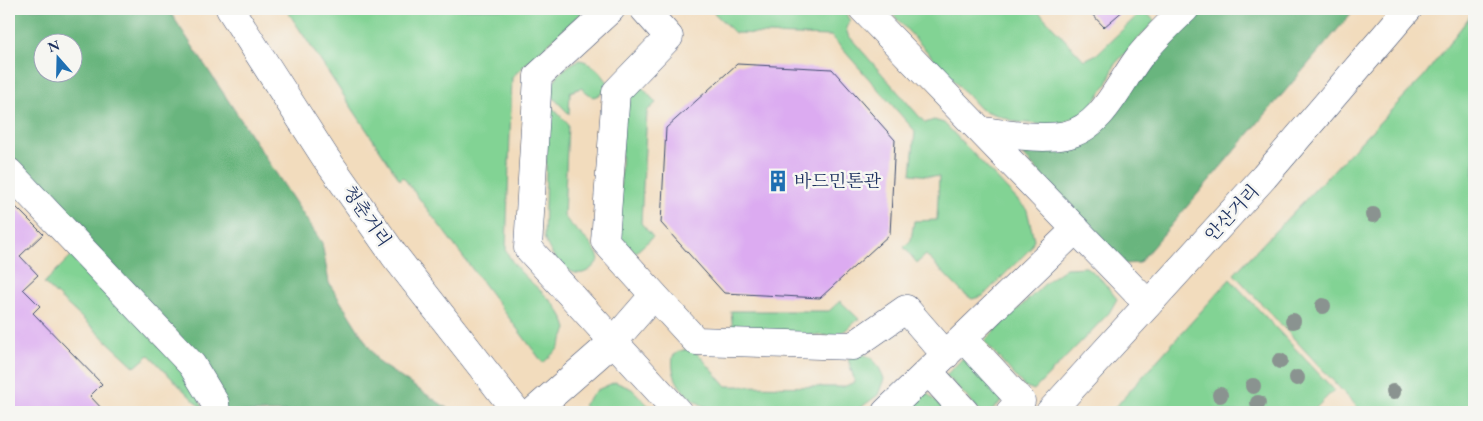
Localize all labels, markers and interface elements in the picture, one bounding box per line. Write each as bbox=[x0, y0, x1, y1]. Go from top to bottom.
north arrow bbox=[32, 32, 82, 82]
text: N bbox=[45, 35, 63, 56]
building icon: 바드민톤관 bbox=[765, 168, 791, 194]
place label: 바드민톤관 bbox=[794, 169, 882, 192]
street label: 안산거리 bbox=[1200, 179, 1264, 246]
street label: 청춘거리 bbox=[338, 181, 397, 251]

